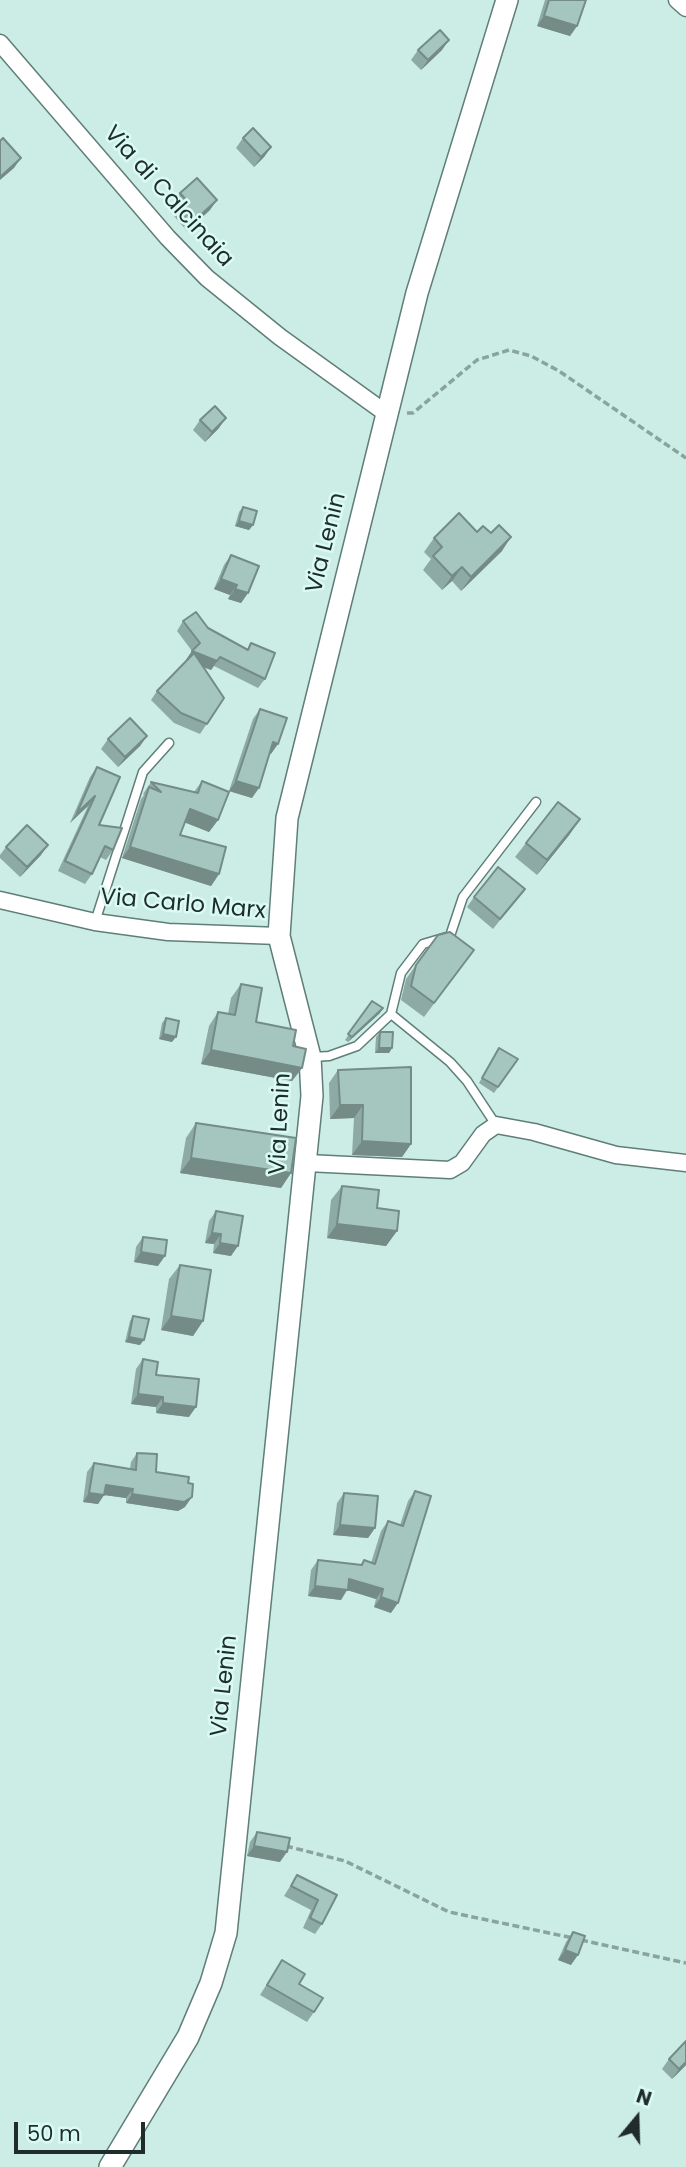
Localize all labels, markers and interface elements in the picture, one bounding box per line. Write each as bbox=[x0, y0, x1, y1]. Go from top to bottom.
street label: Via di Calcinaia bbox=[97, 121, 239, 273]
street label: Via Lenin bbox=[301, 490, 353, 596]
street label: Via Carlo Marx bbox=[99, 884, 267, 926]
street label: Via Lenin bbox=[265, 1072, 297, 1176]
street label: Via Lenin bbox=[206, 1634, 244, 1738]
north arrow bbox=[602, 2083, 672, 2153]
text: N bbox=[633, 2083, 655, 2113]
scale bar bbox=[18, 2108, 149, 2152]
text: 50 m bbox=[27, 2119, 81, 2148]

